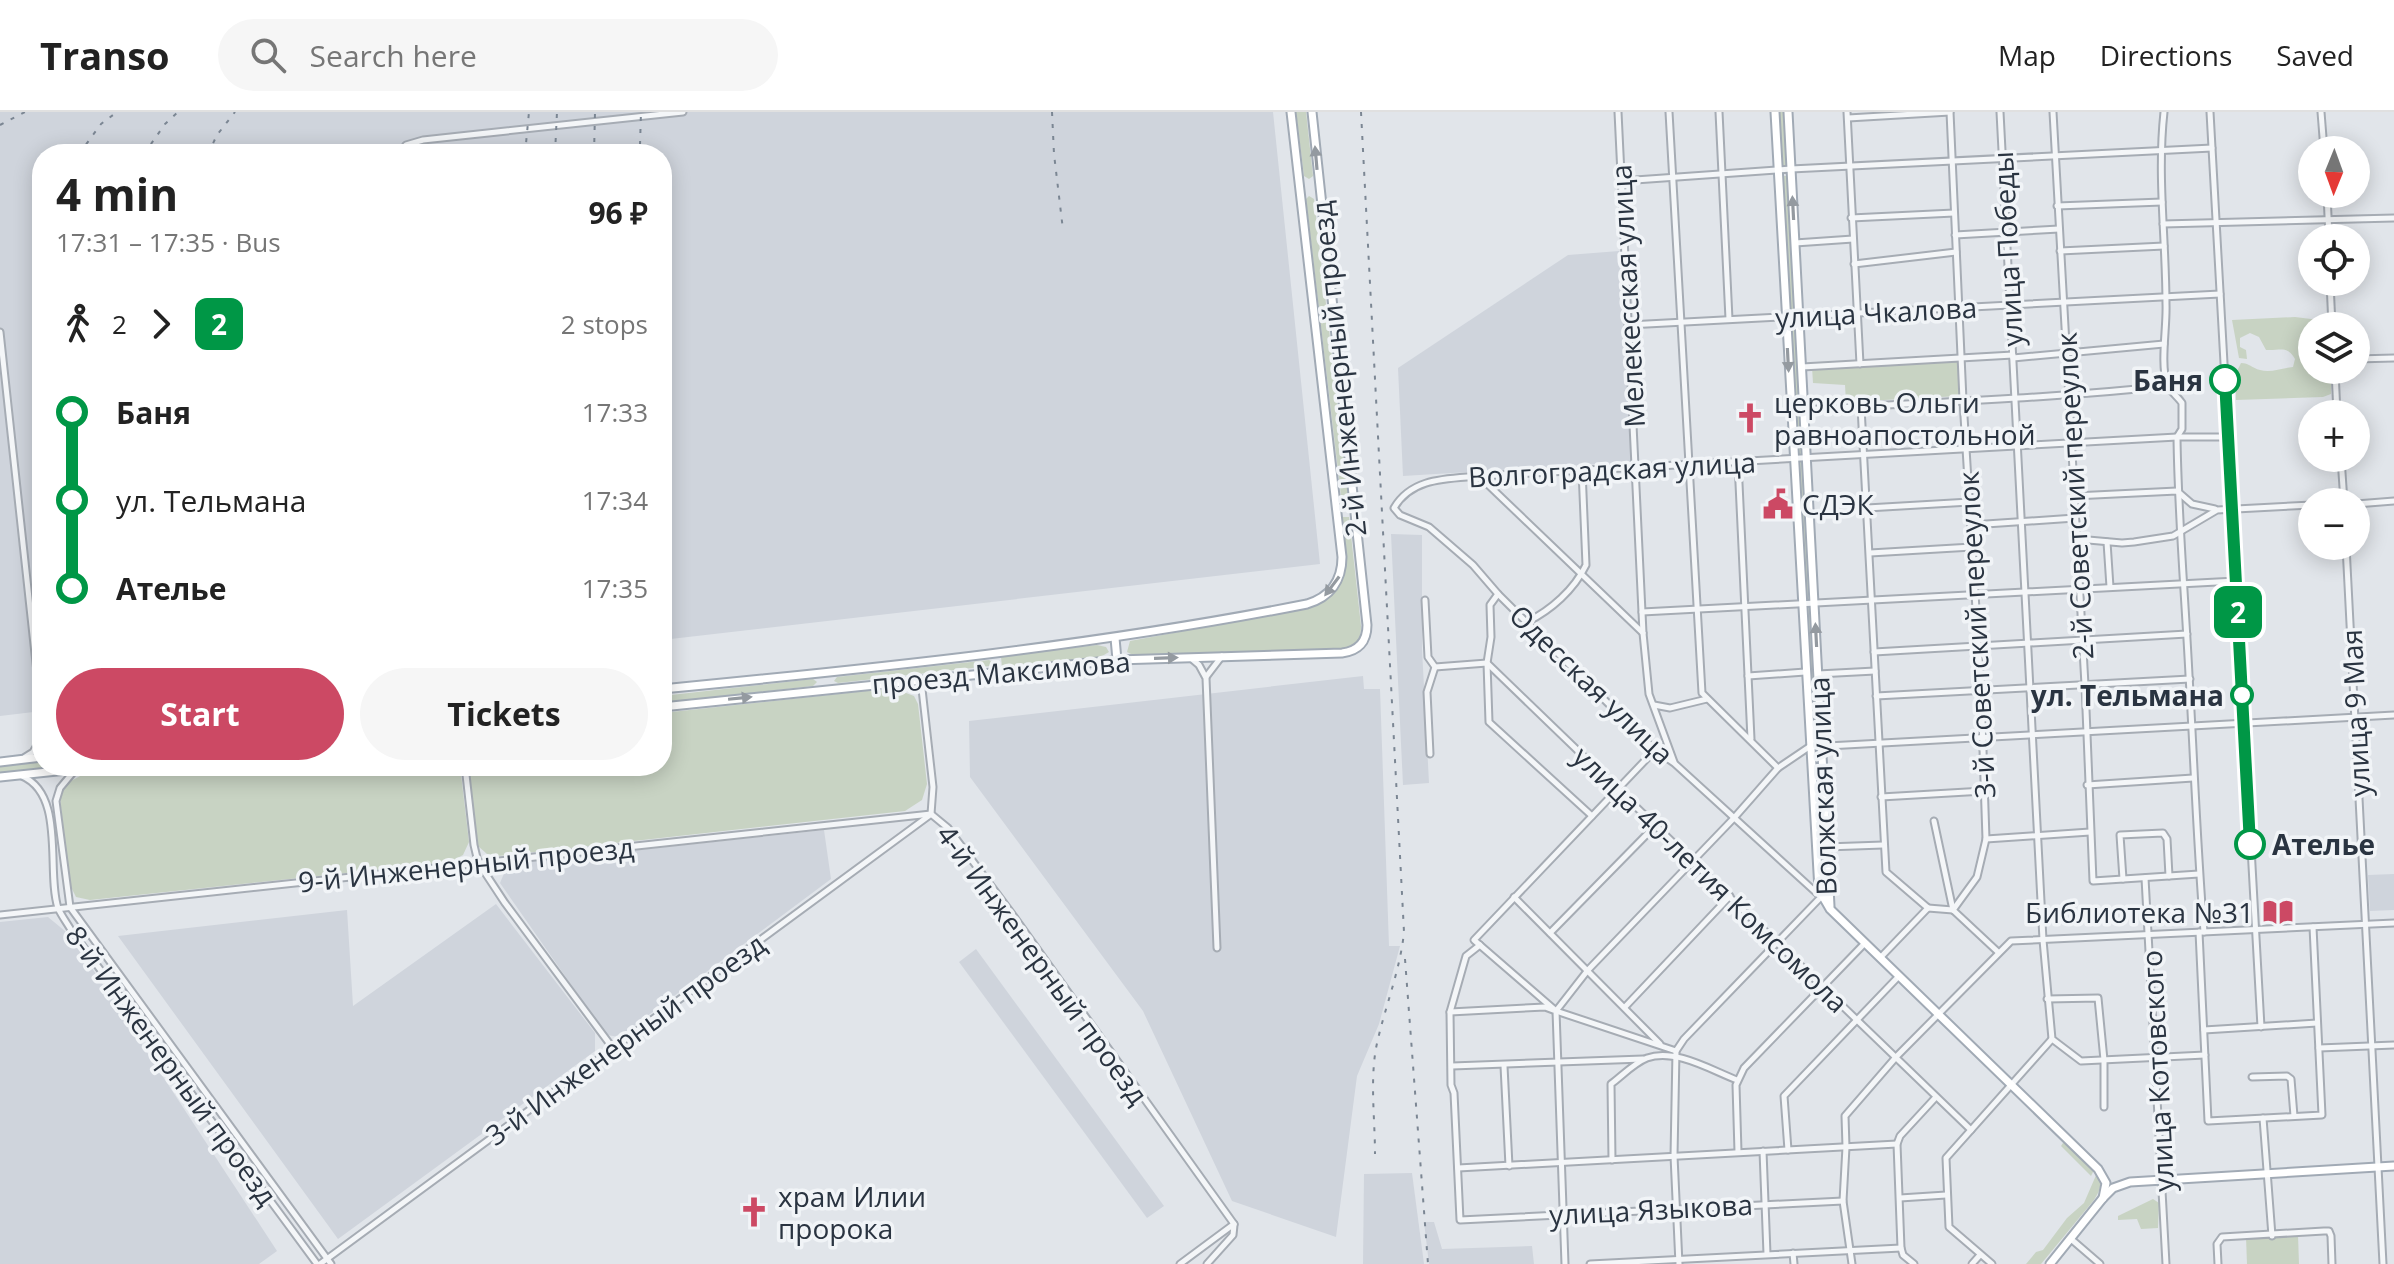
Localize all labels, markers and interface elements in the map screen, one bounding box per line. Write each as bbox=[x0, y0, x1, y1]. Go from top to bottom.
search box bbox=[218, 19, 778, 91]
text: Transo bbox=[40, 29, 170, 81]
icon: search bbox=[246, 33, 290, 77]
text: Search here bbox=[310, 35, 477, 76]
text: Map bbox=[1998, 36, 2056, 74]
text: Directions bbox=[2100, 36, 2232, 74]
text: Saved bbox=[2276, 36, 2354, 74]
north arrow bbox=[2298, 136, 2370, 208]
map controls bbox=[2298, 136, 2370, 560]
one-way arrow bbox=[1309, 145, 1322, 170]
street label: улица Победы bbox=[1983, 150, 2031, 348]
street label: Мелекесская улица bbox=[1601, 163, 1653, 429]
text: 4 min bbox=[56, 164, 178, 224]
text: 96 ₽ bbox=[588, 192, 648, 233]
one-way arrow bbox=[1787, 195, 1800, 220]
street label: 2-й Инженерный проезд bbox=[1301, 199, 1375, 539]
text: 17:31 – 17:35 · Bus bbox=[56, 224, 281, 260]
button: locate bbox=[2298, 224, 2370, 296]
street label: улица Чкалова bbox=[1774, 288, 1978, 336]
icon: walk bbox=[56, 302, 100, 346]
icon: forward bbox=[139, 302, 183, 346]
text: 2 bbox=[211, 305, 227, 343]
text: 2 bbox=[112, 306, 127, 342]
text: 2 stops bbox=[561, 306, 648, 342]
button: layers bbox=[2298, 312, 2370, 384]
street label: 2-й Советский переулок bbox=[2046, 331, 2102, 661]
one-way arrow bbox=[1782, 348, 1795, 373]
place label: Баня bbox=[2133, 361, 2203, 399]
marker: Баня bbox=[2210, 365, 2240, 395]
place label: церковь Ольги равноапостольной bbox=[1774, 383, 2035, 453]
text: Баня bbox=[116, 392, 191, 433]
text: 17:33 bbox=[582, 394, 648, 430]
button: + bbox=[2298, 400, 2370, 472]
church icon: церковь Ольги равноапостольной bbox=[1733, 401, 1767, 435]
street label: Волгоградская улица bbox=[1467, 442, 1757, 496]
street label: 3-й Советский переулок bbox=[1948, 470, 2004, 800]
text: ул. Тельмана bbox=[116, 480, 306, 521]
text: 17:34 bbox=[582, 482, 648, 518]
place label: СДЭК bbox=[1802, 485, 1874, 523]
public building icon: СДЭК bbox=[1761, 487, 1795, 521]
button: − bbox=[2298, 488, 2370, 560]
text: Ателье bbox=[116, 568, 227, 609]
text: 17:35 bbox=[582, 570, 648, 606]
one-way arrow bbox=[1324, 575, 1340, 597]
line badge: 2 bbox=[2212, 586, 2264, 638]
text: 2 bbox=[2230, 593, 2246, 631]
street label: Одесская улица bbox=[1502, 596, 1682, 772]
one-way arrow bbox=[1810, 622, 1823, 647]
street label: улица 9 Мая bbox=[2332, 628, 2378, 798]
street label: проезд Максимова bbox=[870, 642, 1132, 702]
one-way arrow bbox=[1154, 651, 1179, 664]
button: Start bbox=[56, 668, 344, 760]
button: Tickets bbox=[360, 668, 648, 760]
street label: Волжская улица bbox=[1799, 676, 1845, 896]
place label: ул. Тельмана bbox=[2031, 676, 2224, 714]
marker: ул. Тельмана bbox=[2231, 684, 2253, 706]
one-way arrow bbox=[727, 691, 752, 704]
street label: улица 40-летия Комсомола bbox=[1565, 737, 1857, 1021]
street label: 4-й Инженерный проезд bbox=[929, 817, 1157, 1111]
place label: Ателье bbox=[2272, 825, 2375, 863]
street label: 9-й Инженерный проезд bbox=[296, 827, 636, 901]
marker: Ателье bbox=[2235, 829, 2265, 859]
place label: Библиотека №31 bbox=[2025, 893, 2254, 931]
library icon: Библиотека №31 bbox=[2261, 895, 2295, 929]
street label: 8-й Инженерный проезд bbox=[58, 918, 286, 1212]
street label: 3-й Инженерный проезд bbox=[478, 925, 772, 1153]
street label: улица Котовского bbox=[2132, 949, 2182, 1193]
place label: храм Илии пророка bbox=[778, 1177, 926, 1247]
street label: улица Языкова bbox=[1548, 1185, 1754, 1233]
church icon: храм Илии пророка bbox=[737, 1195, 771, 1229]

